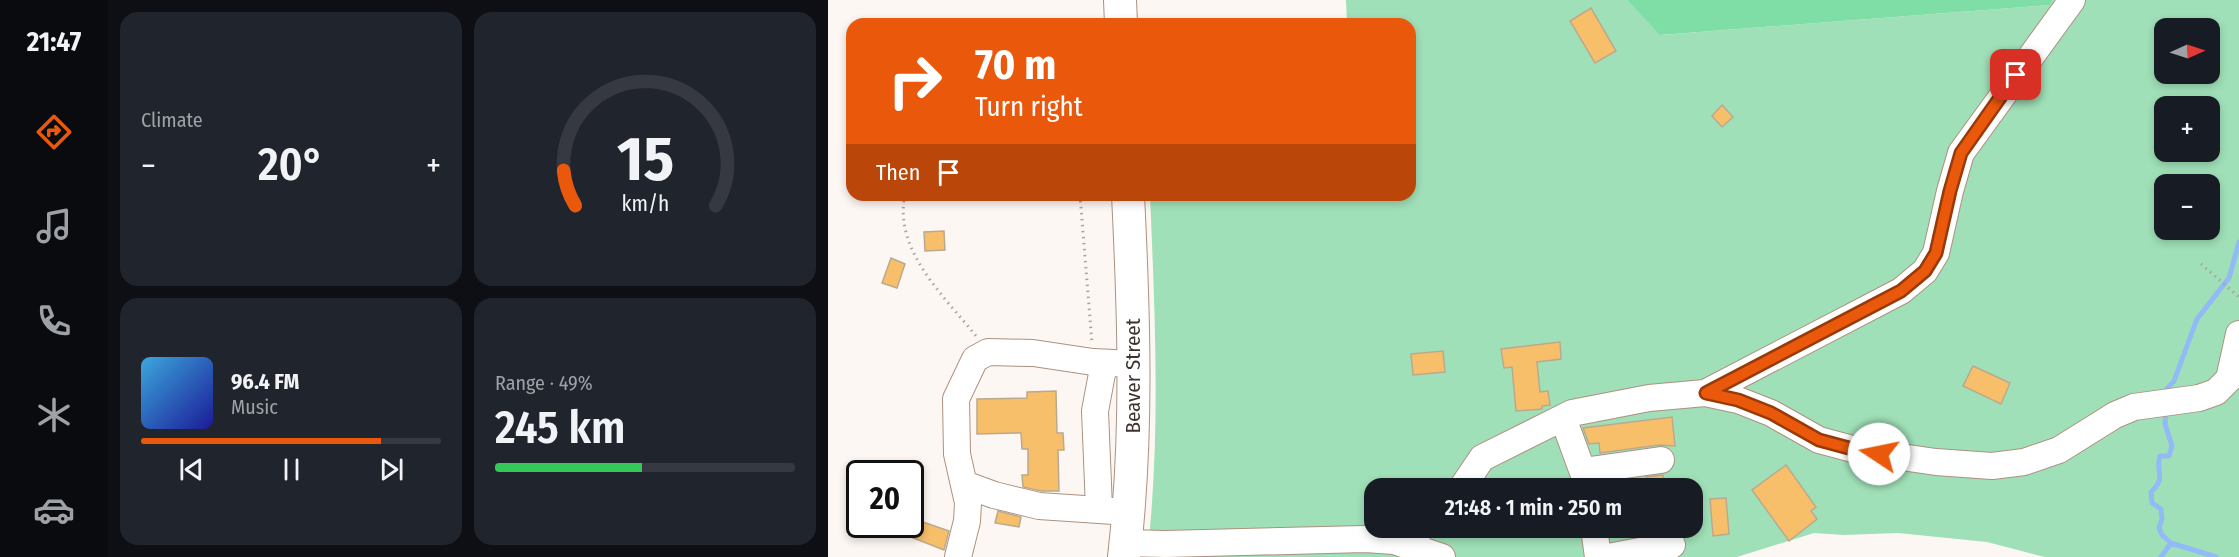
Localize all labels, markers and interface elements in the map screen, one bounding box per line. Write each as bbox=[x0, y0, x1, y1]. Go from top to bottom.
north arrow bbox=[2154, 18, 2220, 84]
map controls bbox=[2154, 18, 2220, 240]
text: 21:47 bbox=[27, 26, 81, 58]
text: 70 m bbox=[975, 40, 1056, 90]
icon: right bbox=[876, 42, 954, 120]
pin bbox=[1990, 49, 2041, 100]
icon: arrive bbox=[1999, 58, 2032, 91]
text: Turn right bbox=[975, 91, 1083, 123]
button: + bbox=[2154, 96, 2220, 162]
text: Climate bbox=[141, 108, 203, 132]
icon: directions bbox=[33, 111, 75, 153]
text: 15 bbox=[616, 122, 674, 197]
text: 20° bbox=[258, 138, 324, 192]
text: − bbox=[141, 146, 156, 186]
text: + bbox=[426, 146, 441, 186]
icon: arrive bbox=[932, 156, 965, 189]
text: Then bbox=[876, 159, 920, 186]
button: − bbox=[2154, 174, 2220, 240]
text: km/h bbox=[621, 191, 669, 217]
icon: music bbox=[33, 205, 75, 247]
icon: phone bbox=[33, 300, 75, 342]
street label: Beaver Street bbox=[1120, 318, 1146, 434]
text: 96.4 FM bbox=[231, 368, 299, 395]
text: Range · 49% bbox=[495, 371, 593, 395]
icon: climate bbox=[33, 394, 75, 436]
text: Music bbox=[231, 395, 278, 419]
text: 245 km bbox=[495, 401, 625, 455]
position arrow bbox=[1847, 422, 1911, 486]
icon: previous bbox=[175, 453, 208, 486]
icon: pause bbox=[275, 453, 308, 486]
icon: next bbox=[375, 453, 408, 486]
speed limit sign: 20 bbox=[846, 460, 924, 538]
icon: car bbox=[33, 489, 75, 531]
text: 21:48 · 1 min · 250 m bbox=[1445, 494, 1622, 521]

